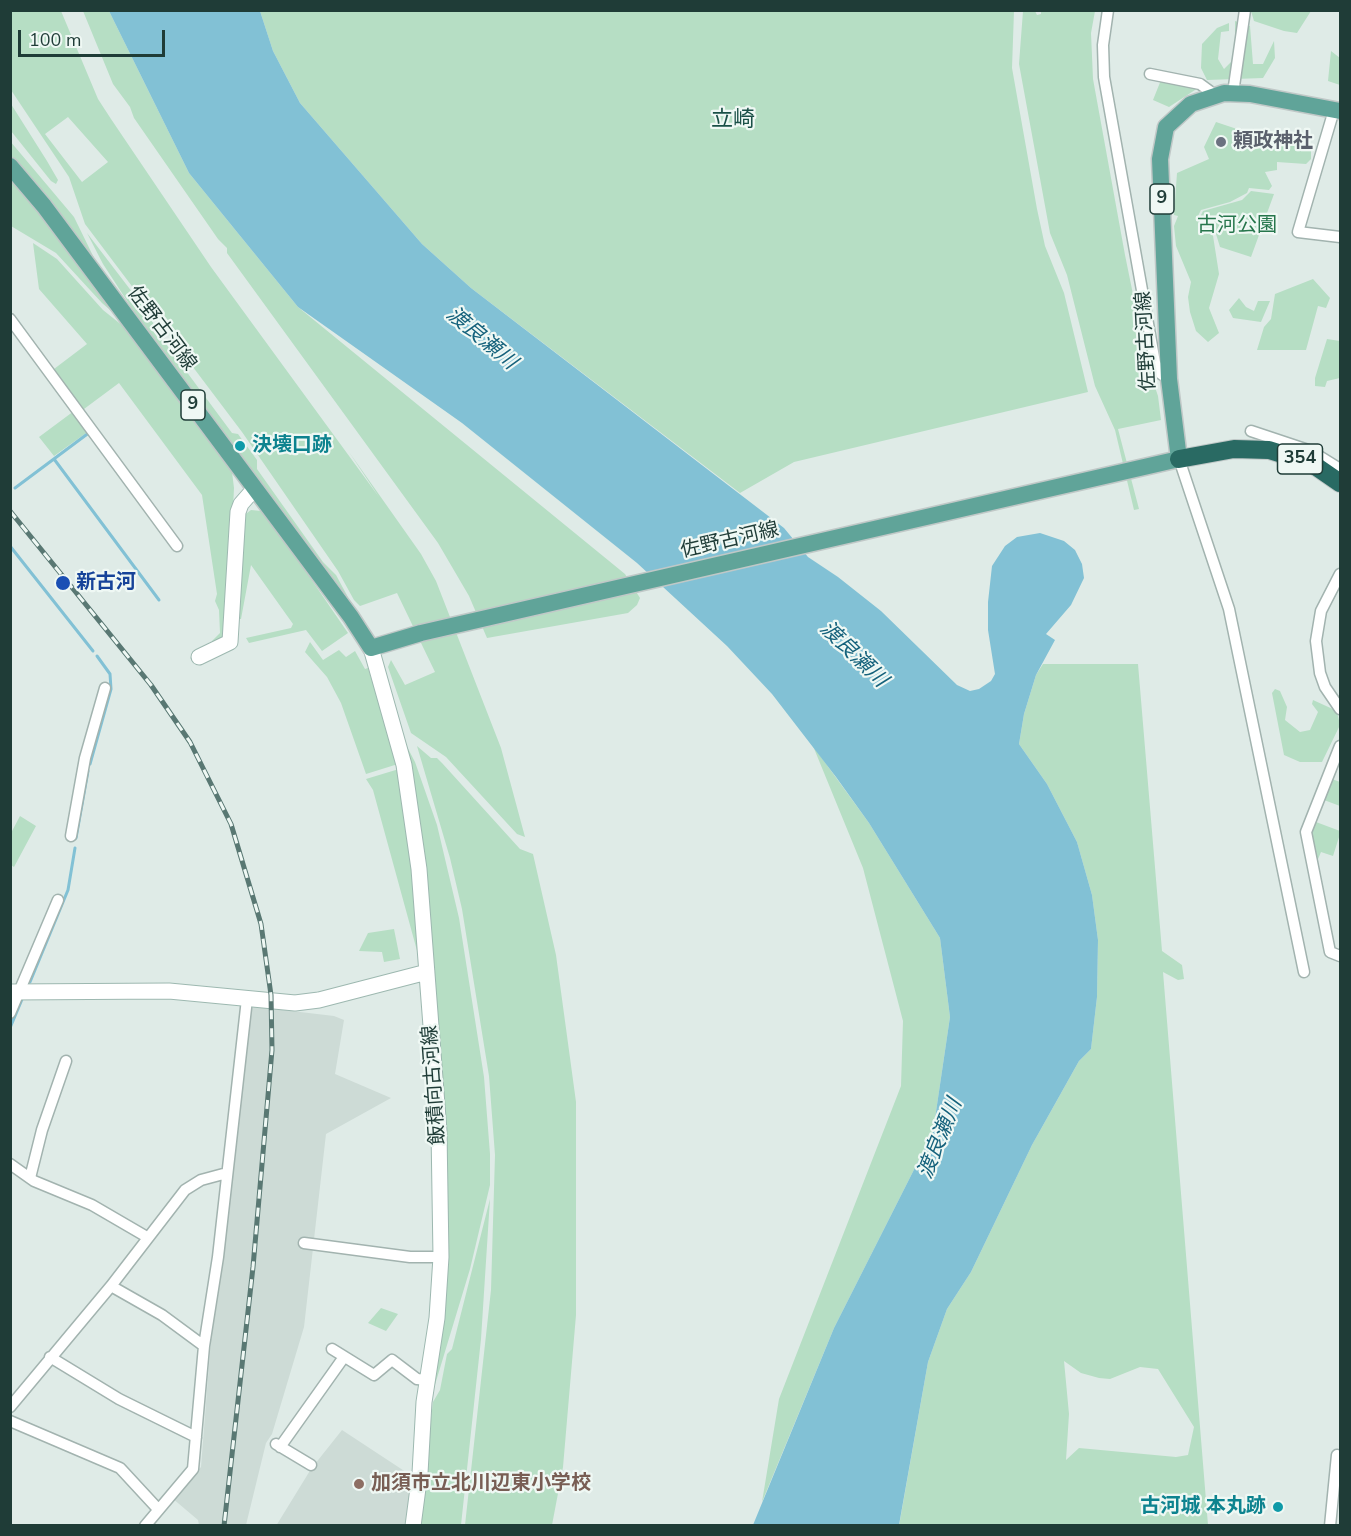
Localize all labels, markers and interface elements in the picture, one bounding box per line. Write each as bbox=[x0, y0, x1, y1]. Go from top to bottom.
scale bar bbox=[21, 18, 168, 56]
text: 100 m bbox=[29, 28, 81, 52]
district label: 立崎 bbox=[711, 108, 755, 134]
place label: 頼政神社 bbox=[1233, 130, 1313, 154]
marker: 頼政神社 bbox=[1214, 135, 1228, 149]
road number: 9 bbox=[1150, 184, 1174, 214]
park label: 古河公園 bbox=[1197, 214, 1277, 238]
street label: 佐野古河線 bbox=[121, 282, 201, 376]
street label: 佐野古河線 bbox=[1132, 290, 1162, 392]
water label: 渡良瀬川 bbox=[441, 302, 521, 376]
road number: 9 bbox=[181, 390, 205, 420]
place label: 決壊口跡 bbox=[252, 434, 332, 458]
marker: 決壊口跡 bbox=[233, 439, 247, 453]
road number: 354 bbox=[1278, 444, 1322, 474]
street label: 佐野古河線 bbox=[679, 518, 781, 564]
place label: 新古河 bbox=[76, 571, 136, 595]
marker: 新古河 bbox=[54, 574, 72, 592]
water label: 渡良瀬川 bbox=[814, 617, 892, 693]
street label: 飯積向古河線 bbox=[419, 1024, 451, 1146]
water label: 渡良瀬川 bbox=[914, 1095, 968, 1183]
place label: 加須市立北川辺東小学校 bbox=[371, 1472, 591, 1496]
marker: 加須市立北川辺東小学校 bbox=[352, 1477, 366, 1491]
place label: 古河城 本丸跡 bbox=[1141, 1495, 1266, 1519]
marker: 古河城 本丸跡 bbox=[1271, 1500, 1285, 1514]

